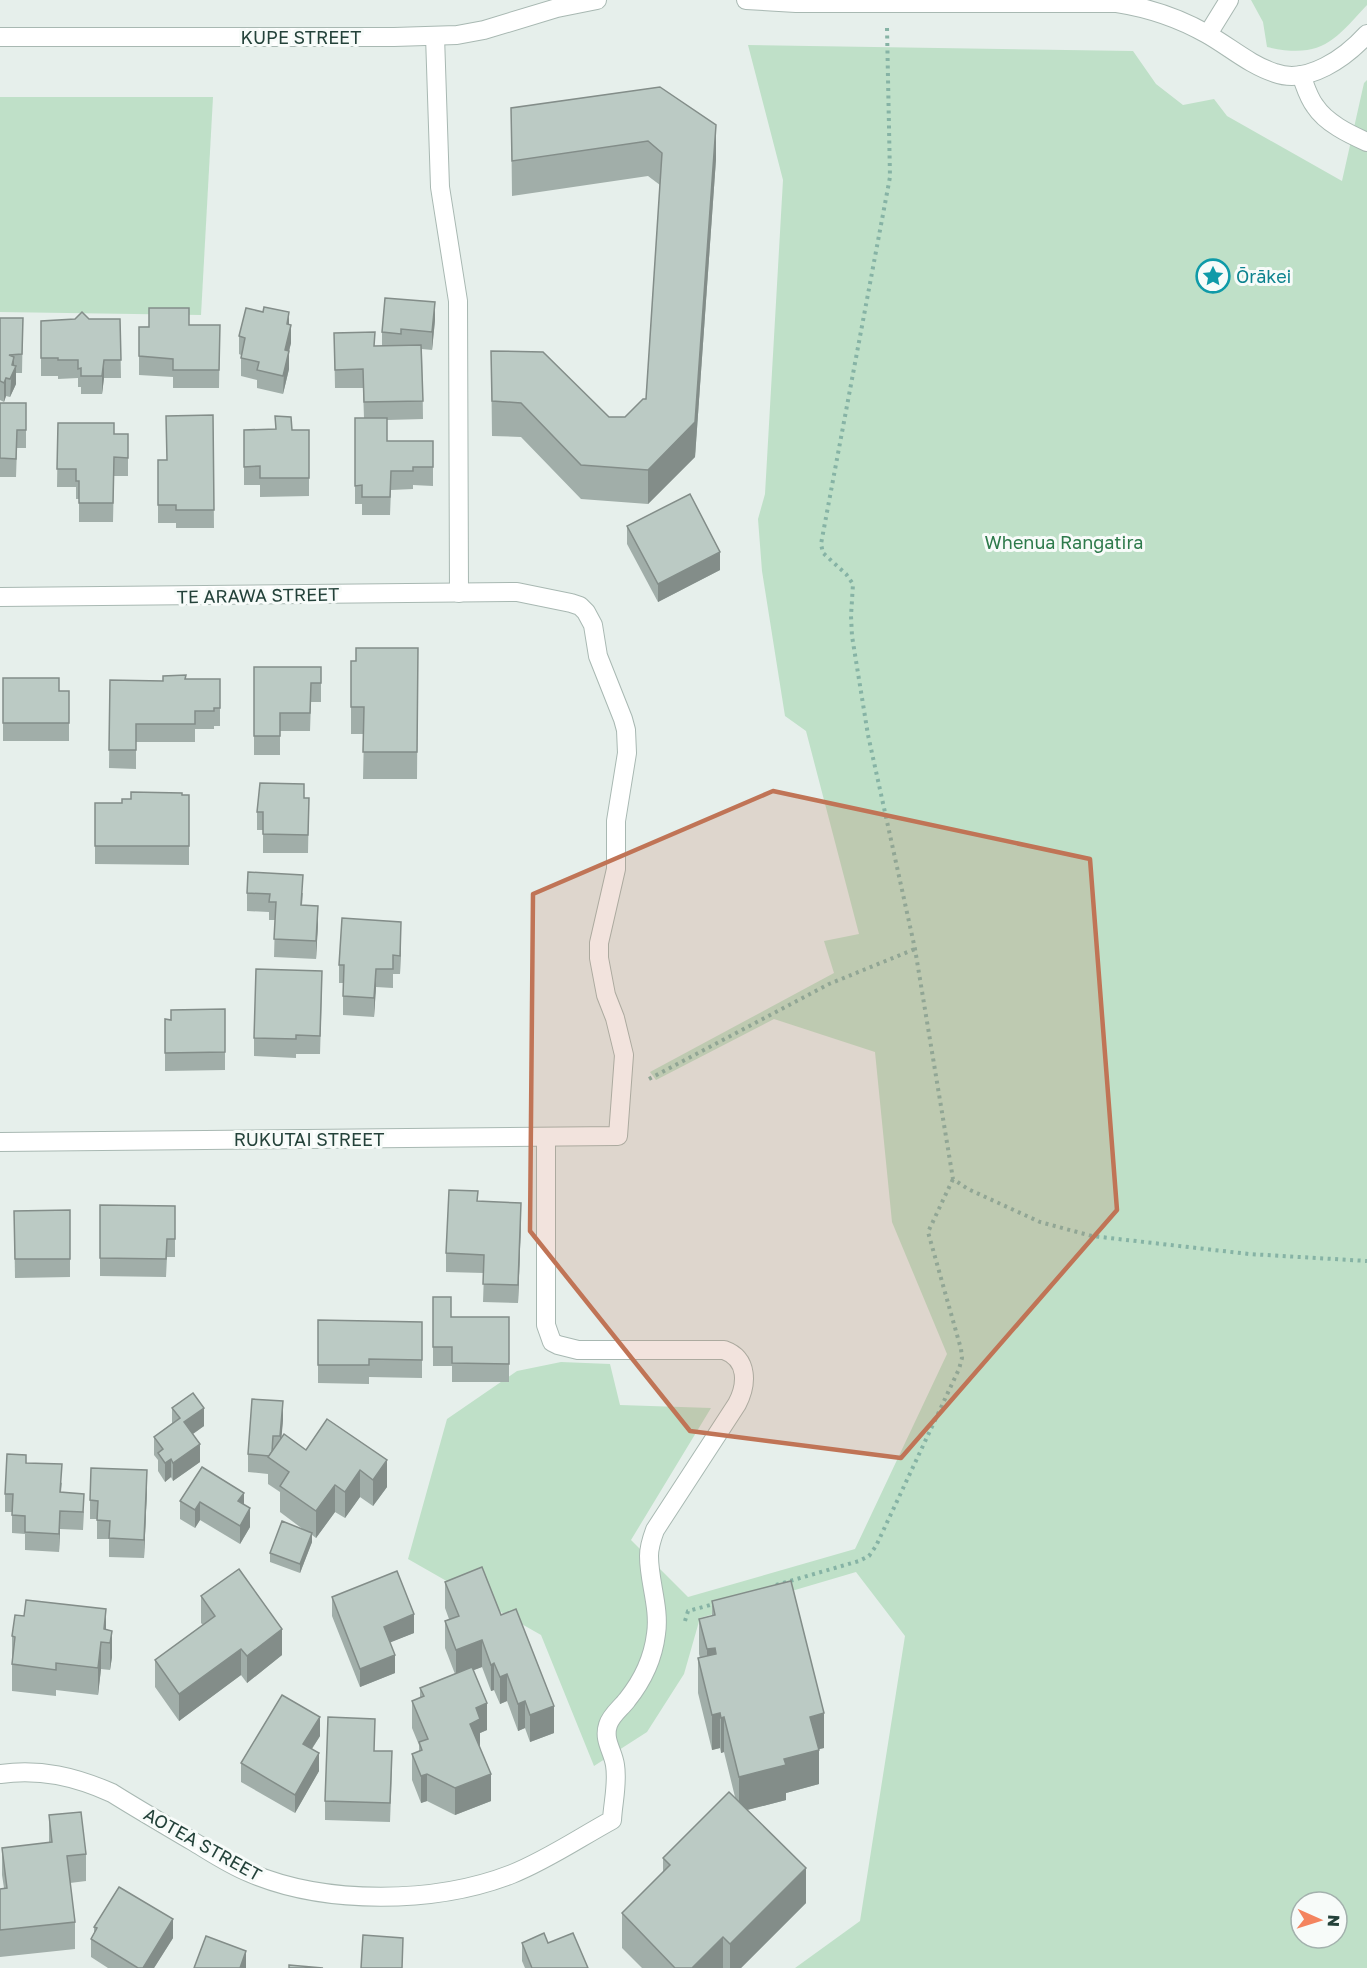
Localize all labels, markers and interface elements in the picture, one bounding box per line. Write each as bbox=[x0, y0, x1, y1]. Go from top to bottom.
street label: KUPE STREET bbox=[241, 26, 361, 48]
place icon: Ōrākei bbox=[1195, 258, 1231, 294]
place label: Ōrākei bbox=[1236, 265, 1291, 287]
park label: Whenua Rangatira bbox=[985, 531, 1143, 553]
street label: TE ARAWA STREET bbox=[176, 583, 340, 607]
street label: RUKUTAI STREET bbox=[234, 1128, 384, 1150]
street label: AOTEA STREET bbox=[140, 1803, 266, 1885]
north arrow bbox=[1289, 1890, 1349, 1950]
text: N bbox=[1324, 1914, 1344, 1927]

